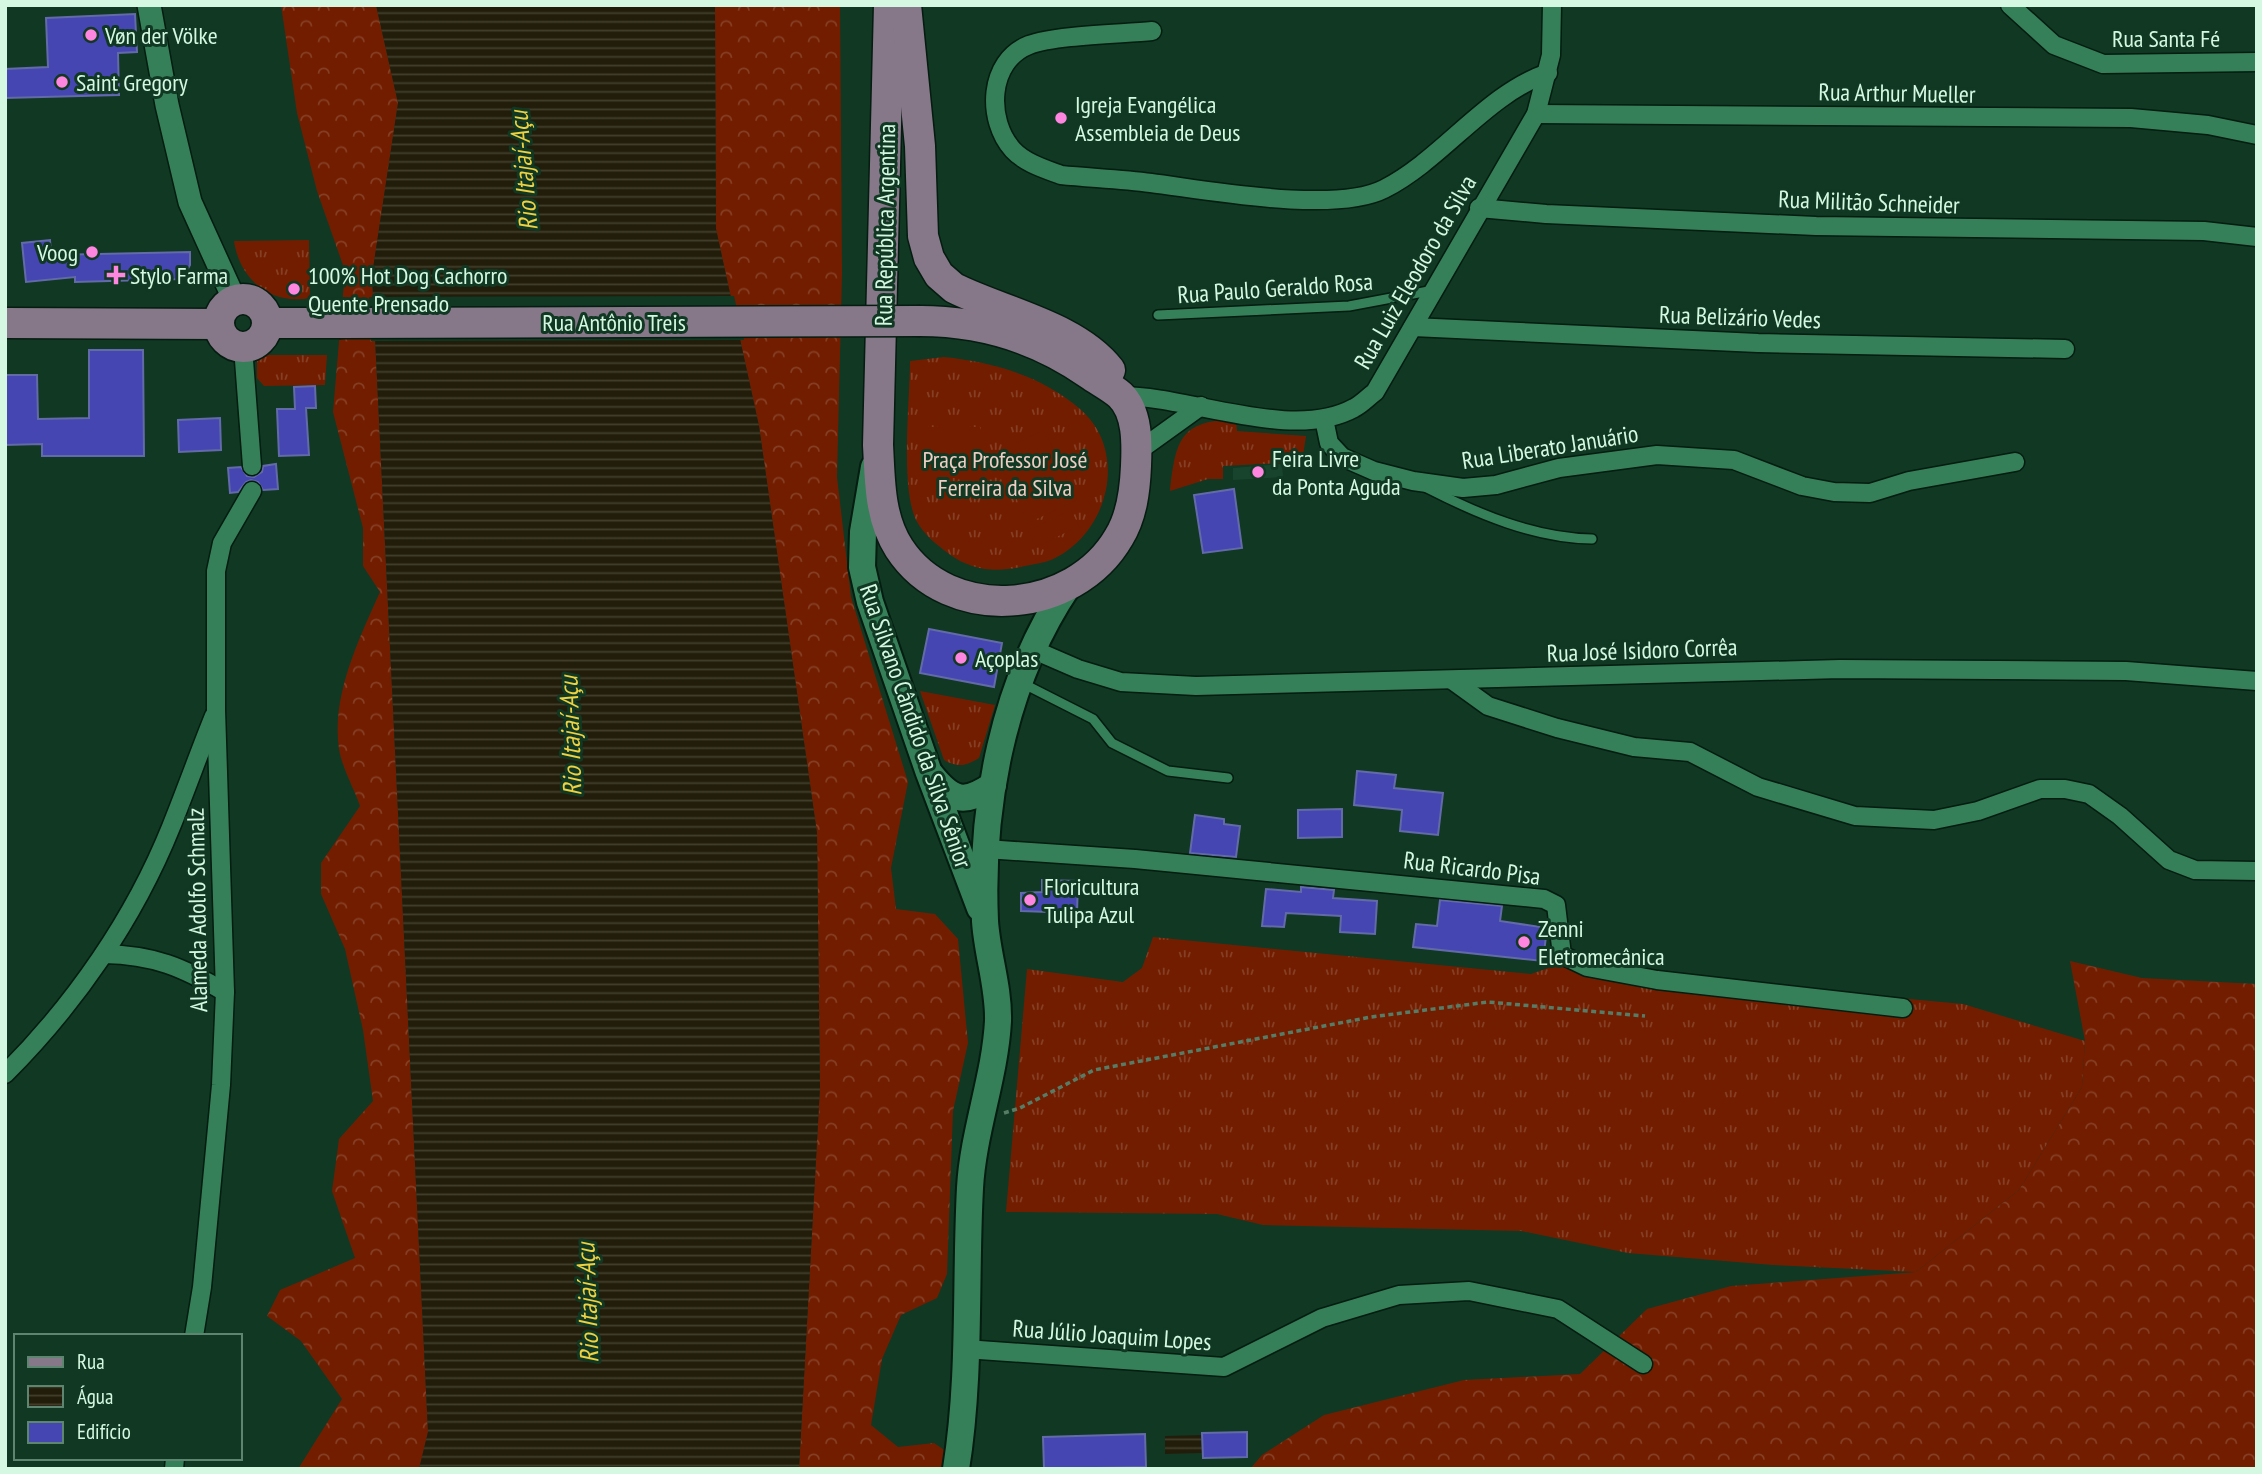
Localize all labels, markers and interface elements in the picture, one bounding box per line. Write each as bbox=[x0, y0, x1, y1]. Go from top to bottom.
place label: Vøn der Völke bbox=[104, 20, 218, 51]
street label: Rua Santa Fé bbox=[2112, 23, 2220, 54]
marker: Vøn der Völke bbox=[83, 27, 99, 43]
place label: Saint Gregory bbox=[76, 67, 188, 98]
marker: Saint Gregory bbox=[54, 74, 70, 90]
street label: Rua Arthur Mueller bbox=[1818, 76, 1976, 110]
place label: Igreja Evangélica Assembleia de Deus bbox=[1075, 89, 1240, 148]
water label: Rio Itajaí-Açu bbox=[501, 108, 545, 232]
marker: Igreja Evangélica Assembleia de Deus bbox=[1053, 110, 1069, 126]
street label: Rua República Argentina bbox=[868, 124, 902, 326]
street label: Rua Luiz Eleodoro da Silva bbox=[1347, 169, 1483, 375]
street label: Rua Militão Schneider bbox=[1778, 183, 1961, 221]
place label: Voog bbox=[36, 237, 78, 268]
marker: Voog bbox=[84, 244, 100, 260]
place label: Stylo Farma bbox=[130, 260, 228, 291]
place label: 100% Hot Dog Cachorro Quente Prensado bbox=[308, 260, 507, 319]
street label: Rua Paulo Geraldo Rosa bbox=[1176, 266, 1374, 310]
marker: Stylo Farma bbox=[108, 267, 124, 283]
marker: 100% Hot Dog Cachorro Quente Prensado bbox=[286, 281, 302, 297]
street label: Rua Belizário Vedes bbox=[1659, 299, 1821, 335]
street label: Rua Antônio Treis bbox=[542, 307, 686, 338]
street label: Rua Liberato Januário bbox=[1460, 418, 1640, 476]
place label: Feira Livre da Ponta Aguda bbox=[1272, 443, 1401, 502]
park label: Praça Professor José Ferreira da Silva bbox=[923, 444, 1087, 503]
marker: Feira Livre da Ponta Aguda bbox=[1250, 464, 1266, 480]
street label: Rua Silvano Cândido da Silva Sênior bbox=[853, 580, 979, 872]
street label: Rua José Isidoro Corrêa bbox=[1546, 631, 1738, 669]
place label: Açoplas bbox=[975, 643, 1038, 674]
marker: Açoplas bbox=[953, 650, 969, 666]
water label: Rio Itajaí-Açu bbox=[551, 674, 589, 797]
street label: Alameda Adolfo Schmalz bbox=[180, 808, 214, 1012]
street label: Rua Ricardo Pisa bbox=[1402, 844, 1542, 892]
place label: Floricultura Tulipa Azul bbox=[1044, 871, 1139, 930]
marker: Floricultura Tulipa Azul bbox=[1022, 892, 1038, 908]
place label: Zenni Eletromecânica bbox=[1538, 913, 1665, 972]
marker: Zenni Eletromecânica bbox=[1516, 934, 1532, 950]
water label: Rio Itajaí-Açu bbox=[568, 1241, 606, 1364]
street label: Rua Júlio Joaquim Lopes bbox=[1012, 1313, 1212, 1357]
legend bbox=[14, 1334, 242, 1460]
text: Rua bbox=[77, 1348, 105, 1375]
text: Água bbox=[77, 1383, 113, 1410]
text: Edifício bbox=[77, 1418, 131, 1445]

